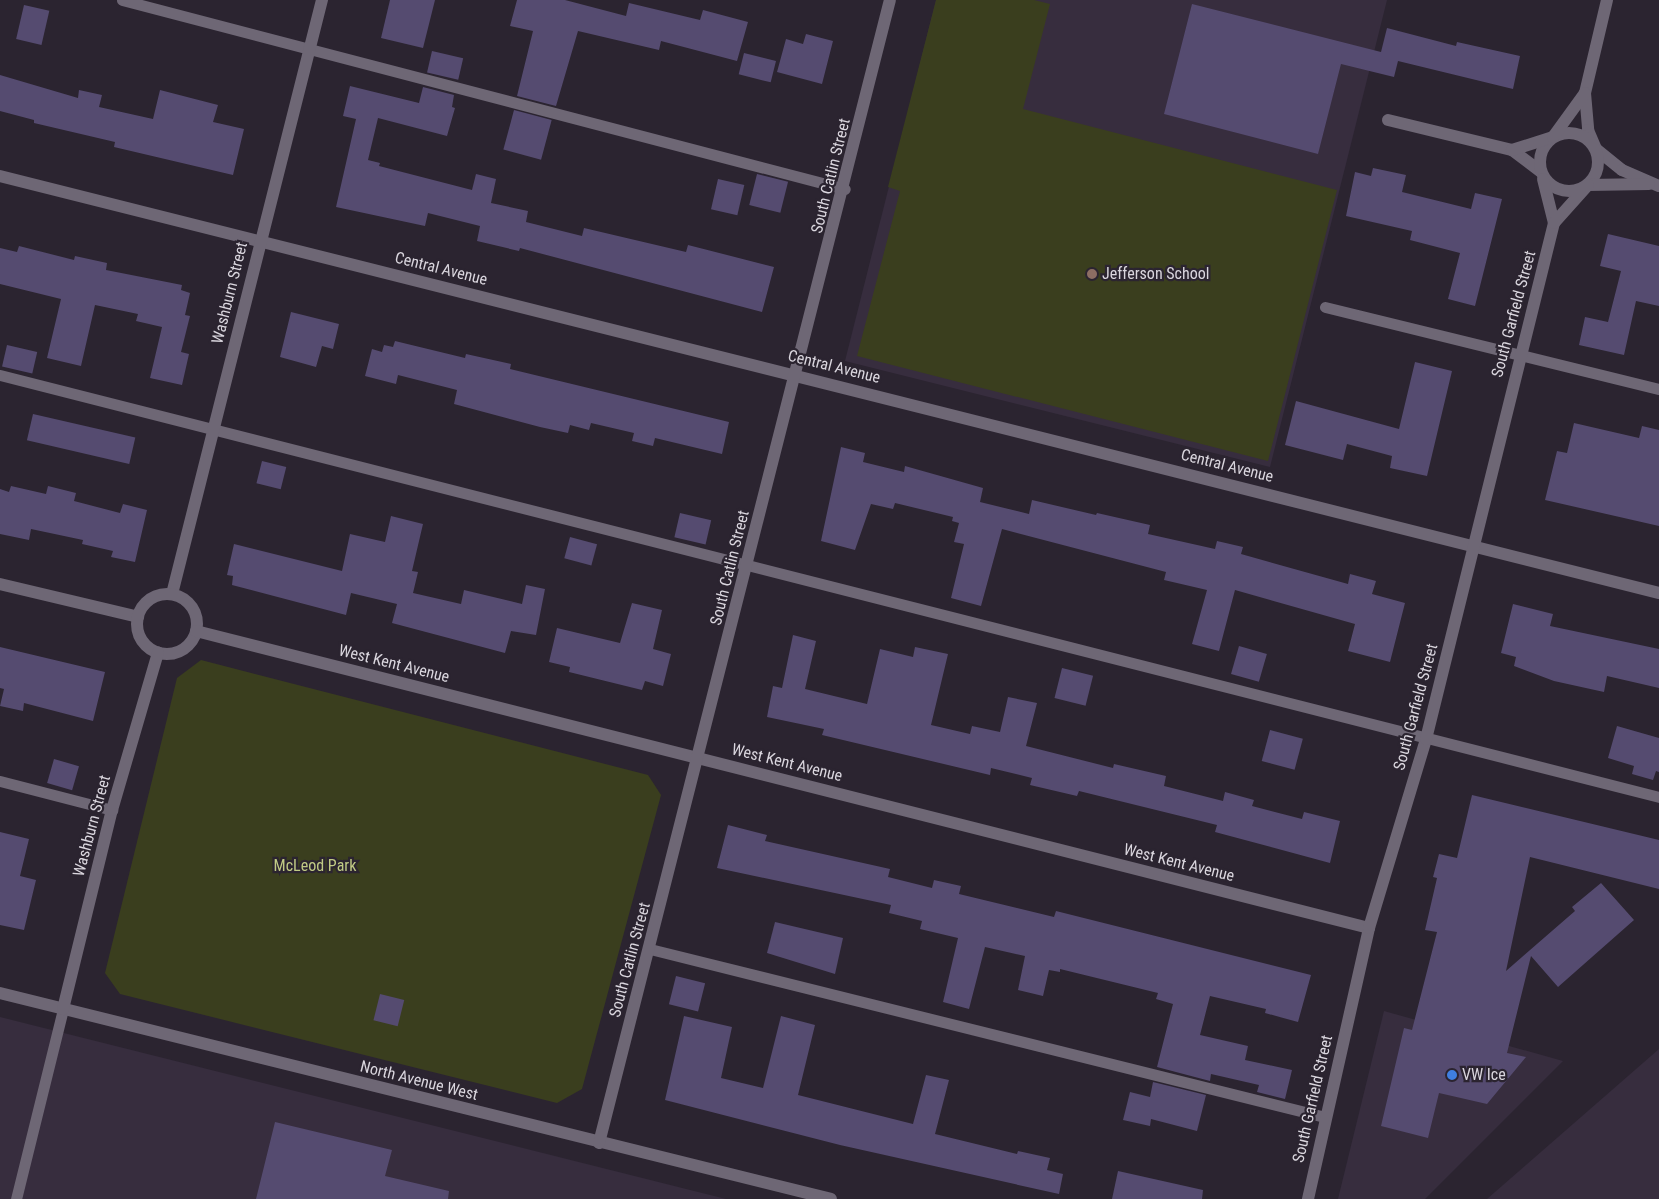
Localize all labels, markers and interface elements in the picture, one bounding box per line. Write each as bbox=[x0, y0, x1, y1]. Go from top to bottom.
street label: South Catlin Street bbox=[807, 116, 855, 236]
street label: Washburn Street bbox=[208, 240, 252, 346]
street label: Central Avenue bbox=[393, 248, 489, 290]
street label: South Garfield Street bbox=[1488, 249, 1540, 379]
place label: Jefferson School bbox=[1102, 264, 1209, 284]
marker: Jefferson School bbox=[1086, 268, 1098, 280]
street label: Central Avenue bbox=[786, 346, 882, 388]
street label: Central Avenue bbox=[1179, 445, 1275, 487]
street label: South Catlin Street bbox=[706, 508, 754, 628]
street label: West Kent Avenue bbox=[337, 641, 451, 687]
street label: South Garfield Street bbox=[1390, 642, 1442, 772]
street label: West Kent Avenue bbox=[730, 740, 844, 786]
street label: Washburn Street bbox=[69, 773, 115, 879]
street label: West Kent Avenue bbox=[1122, 840, 1236, 886]
park label: McLeod Park bbox=[274, 856, 356, 876]
street label: South Catlin Street bbox=[605, 901, 655, 1019]
street label: South Garfield Street bbox=[1289, 1033, 1337, 1165]
street label: North Avenue West bbox=[358, 1057, 480, 1105]
place label: VW Ice bbox=[1462, 1065, 1506, 1085]
marker: VW Ice bbox=[1446, 1069, 1458, 1081]

